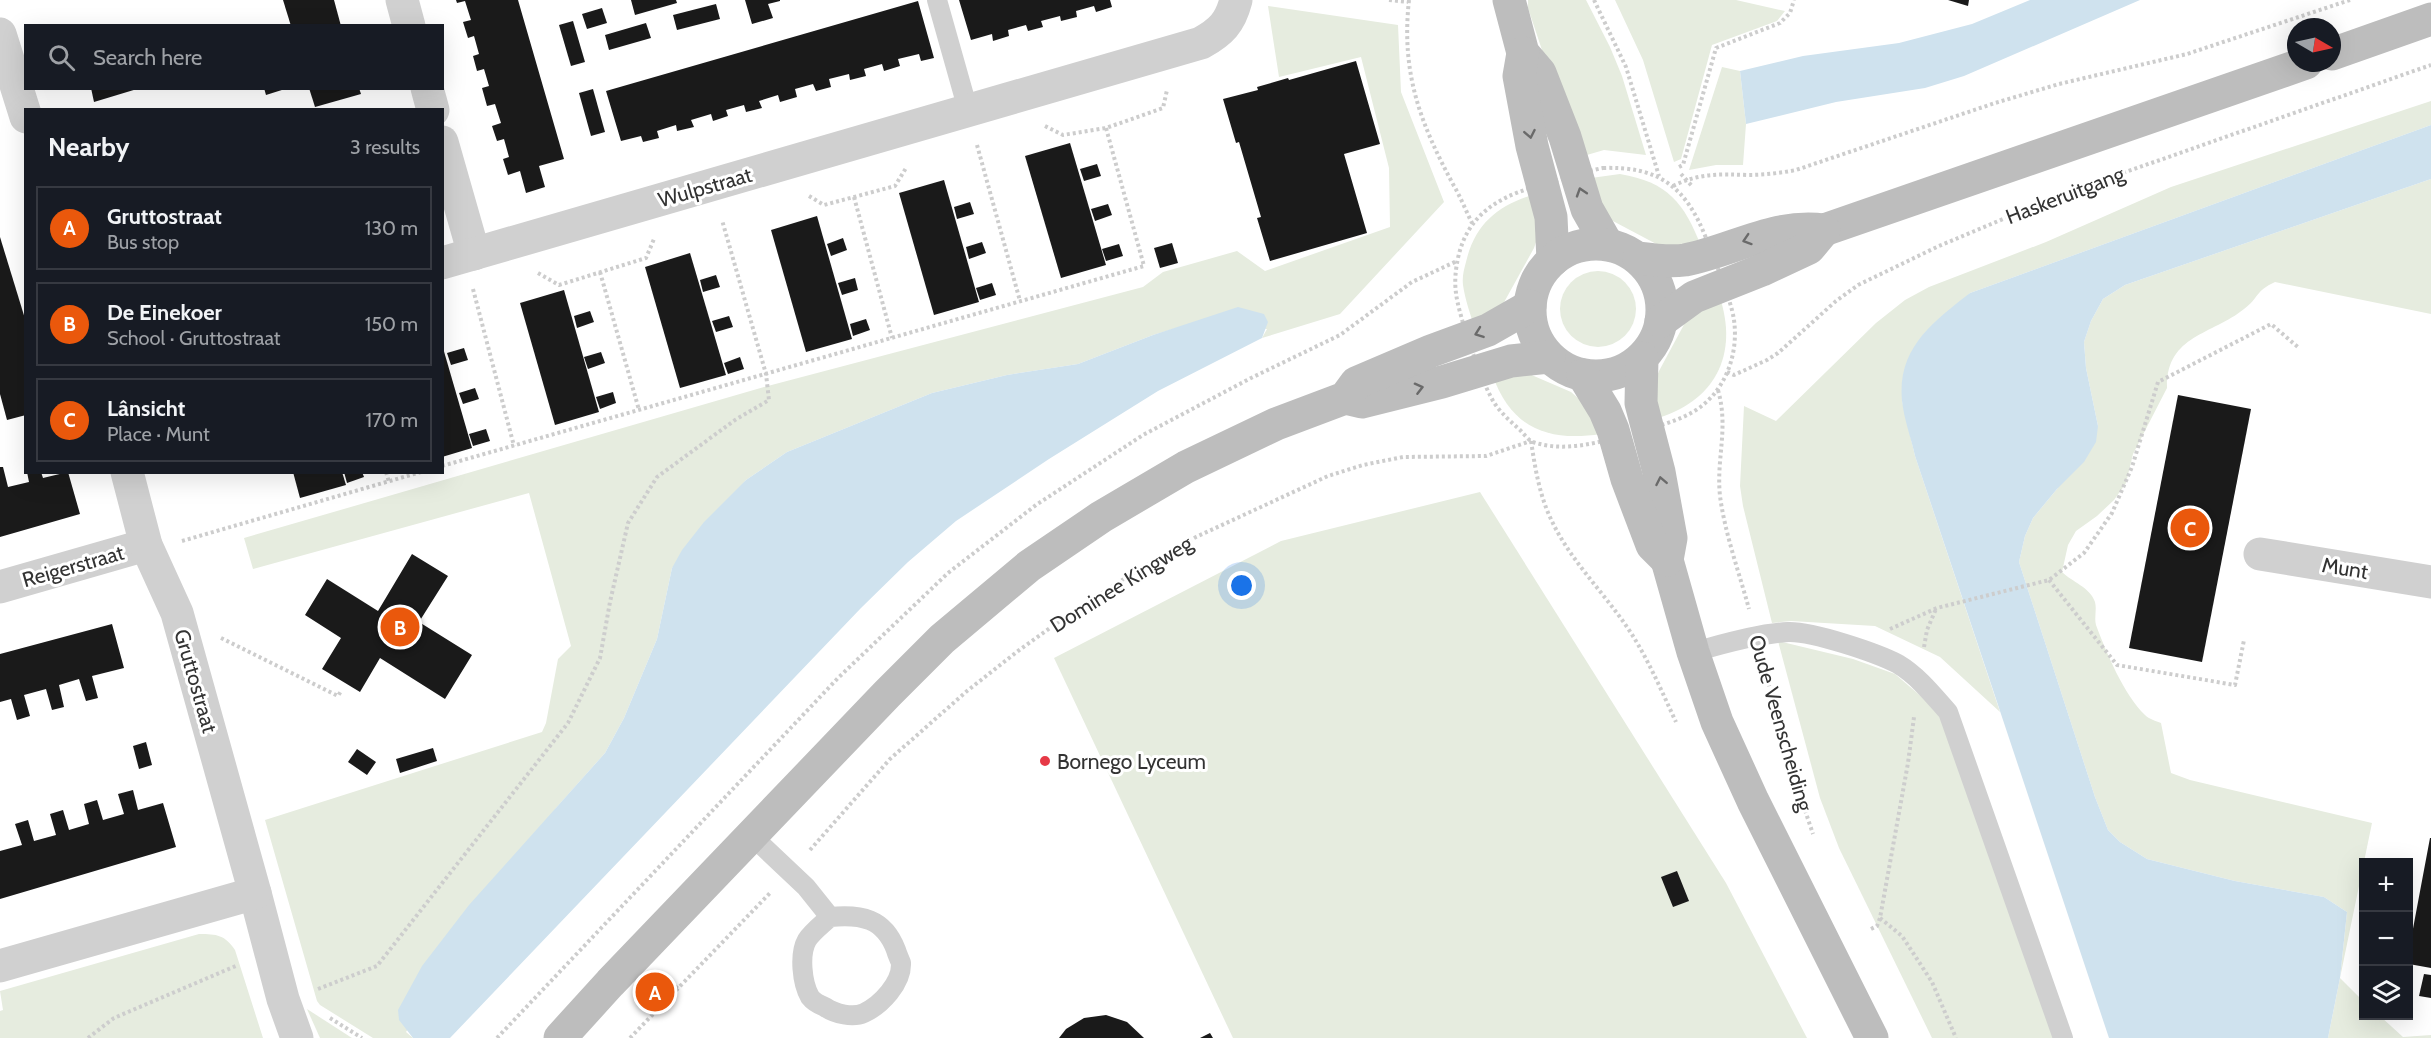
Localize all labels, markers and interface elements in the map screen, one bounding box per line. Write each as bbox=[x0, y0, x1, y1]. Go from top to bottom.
north arrow bbox=[2287, 18, 2341, 72]
search box bbox=[24, 24, 444, 90]
icon: search bbox=[45, 41, 78, 74]
text: Search here bbox=[93, 44, 202, 71]
one-way arrow bbox=[1523, 129, 1536, 139]
text: Nearby bbox=[48, 131, 129, 163]
text: 3 results bbox=[350, 135, 420, 159]
street label: Haskeruitgang bbox=[2002, 161, 2128, 229]
street label: Wulpstraat bbox=[655, 162, 755, 212]
one-way arrow bbox=[1576, 187, 1588, 198]
text: Gruttostraat bbox=[107, 203, 222, 230]
text: A bbox=[63, 216, 76, 240]
text: 130 m bbox=[365, 216, 418, 240]
text: Bus stop bbox=[107, 230, 179, 254]
one-way arrow bbox=[1742, 233, 1753, 246]
text: De Einekoer bbox=[107, 299, 222, 326]
text: B bbox=[63, 312, 76, 336]
text: 150 m bbox=[365, 312, 418, 336]
text: School · Gruttostraat bbox=[107, 326, 281, 350]
one-way arrow bbox=[1474, 326, 1485, 339]
one-way arrow bbox=[1414, 382, 1424, 395]
text: Lânsicht bbox=[107, 395, 185, 422]
text: C bbox=[63, 408, 76, 432]
text: 170 m bbox=[366, 408, 418, 432]
text: Place · Munt bbox=[107, 422, 210, 446]
one-way arrow bbox=[1655, 476, 1668, 486]
pin: C bbox=[2170, 506, 2210, 550]
street label: Dominee Kingweg bbox=[1045, 530, 1197, 638]
street label: Reigerstraat bbox=[19, 540, 127, 592]
street label: Munt bbox=[2320, 552, 2370, 584]
your location bbox=[1227, 571, 1256, 600]
pin: B bbox=[380, 604, 420, 650]
street label: Gruttostraat bbox=[169, 626, 223, 736]
street label: Oude Veenscheiding bbox=[1744, 632, 1818, 814]
place label: Bornego Lyceum bbox=[1057, 749, 1206, 774]
marker: Bornego Lyceum bbox=[1038, 754, 1052, 768]
map controls bbox=[2359, 858, 2413, 1020]
button: + bbox=[2359, 858, 2413, 912]
button: − bbox=[2359, 912, 2413, 966]
button: layers bbox=[2359, 966, 2413, 1020]
pin: A bbox=[636, 970, 674, 1014]

